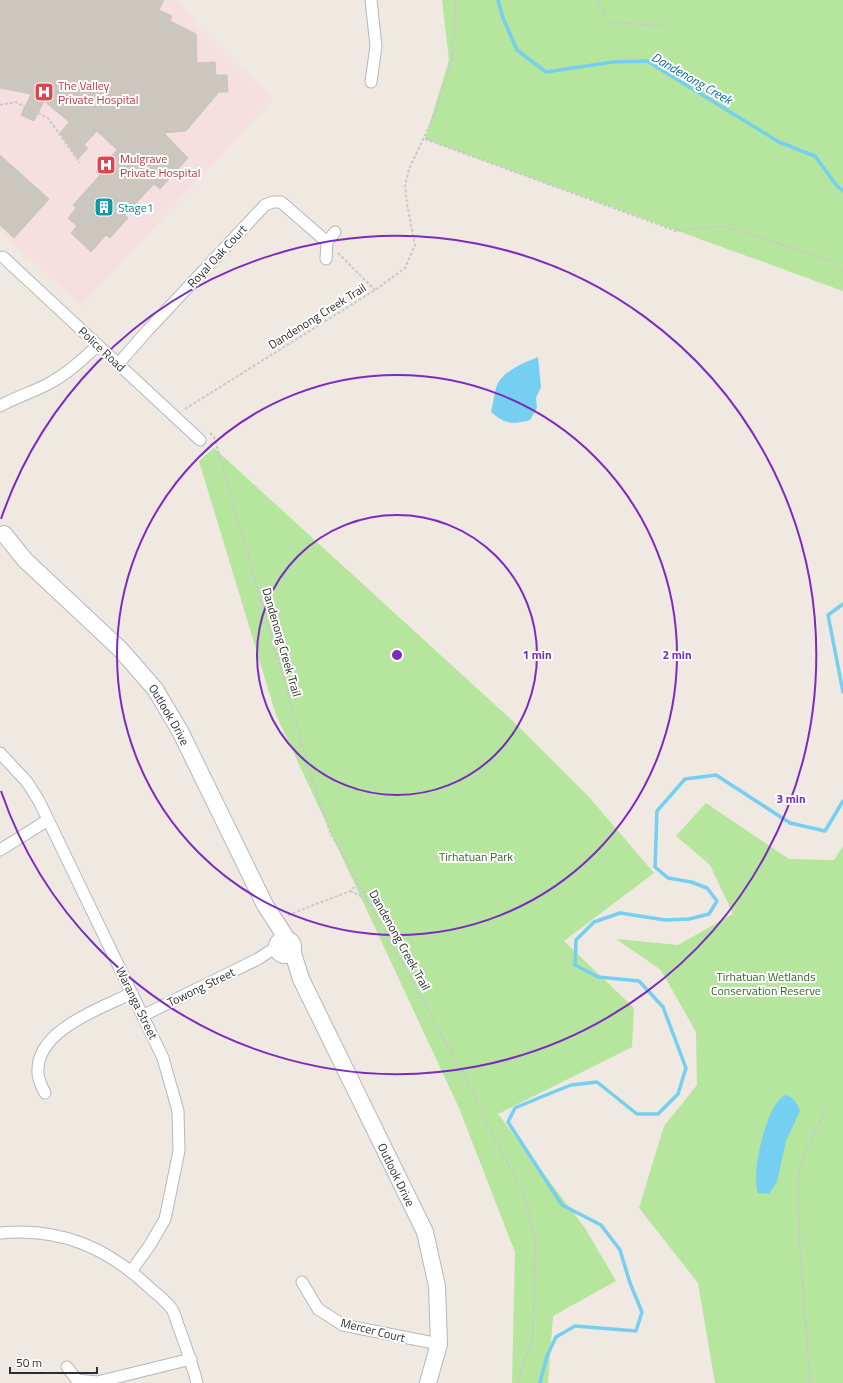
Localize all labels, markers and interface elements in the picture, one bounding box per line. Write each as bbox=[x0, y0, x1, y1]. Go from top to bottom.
water label: Dandenong Creek bbox=[648, 47, 738, 110]
place label: The Valley Private Hospital bbox=[58, 76, 138, 109]
hospital icon: The Valley Private Hospital bbox=[33, 81, 55, 103]
place label: Mulgrave Private Hospital bbox=[120, 149, 200, 182]
hospital icon: Mulgrave Private Hospital bbox=[95, 154, 117, 176]
building icon: Stage1 bbox=[93, 196, 115, 218]
place label: Stage1 bbox=[118, 198, 154, 217]
street label: Royal Oak Court bbox=[183, 220, 252, 292]
street label: Dandenong Creek Trail bbox=[264, 278, 370, 354]
street label: Police Road bbox=[74, 322, 130, 376]
street label: Dandenong Creek Trail bbox=[257, 585, 307, 699]
text: 1 min bbox=[522, 645, 552, 664]
text: 2 min bbox=[662, 645, 692, 664]
centre of rings bbox=[390, 648, 404, 662]
street label: Outlook Drive bbox=[145, 679, 195, 748]
text: 3 min bbox=[776, 789, 806, 808]
park label: Tirhatuan Park bbox=[439, 847, 513, 866]
street label: Dandenong Creek Trail bbox=[364, 886, 436, 994]
street label: Towong Street bbox=[164, 962, 239, 1012]
street label: Waranga Street bbox=[111, 963, 163, 1043]
park label: Tirhatuan Wetlands Conservation Reserve bbox=[711, 967, 821, 1000]
street label: Outlook Drive bbox=[373, 1139, 420, 1209]
street label: Mercer Court bbox=[339, 1313, 408, 1347]
scale bar bbox=[10, 1349, 97, 1375]
text: 50 m bbox=[16, 1353, 42, 1372]

